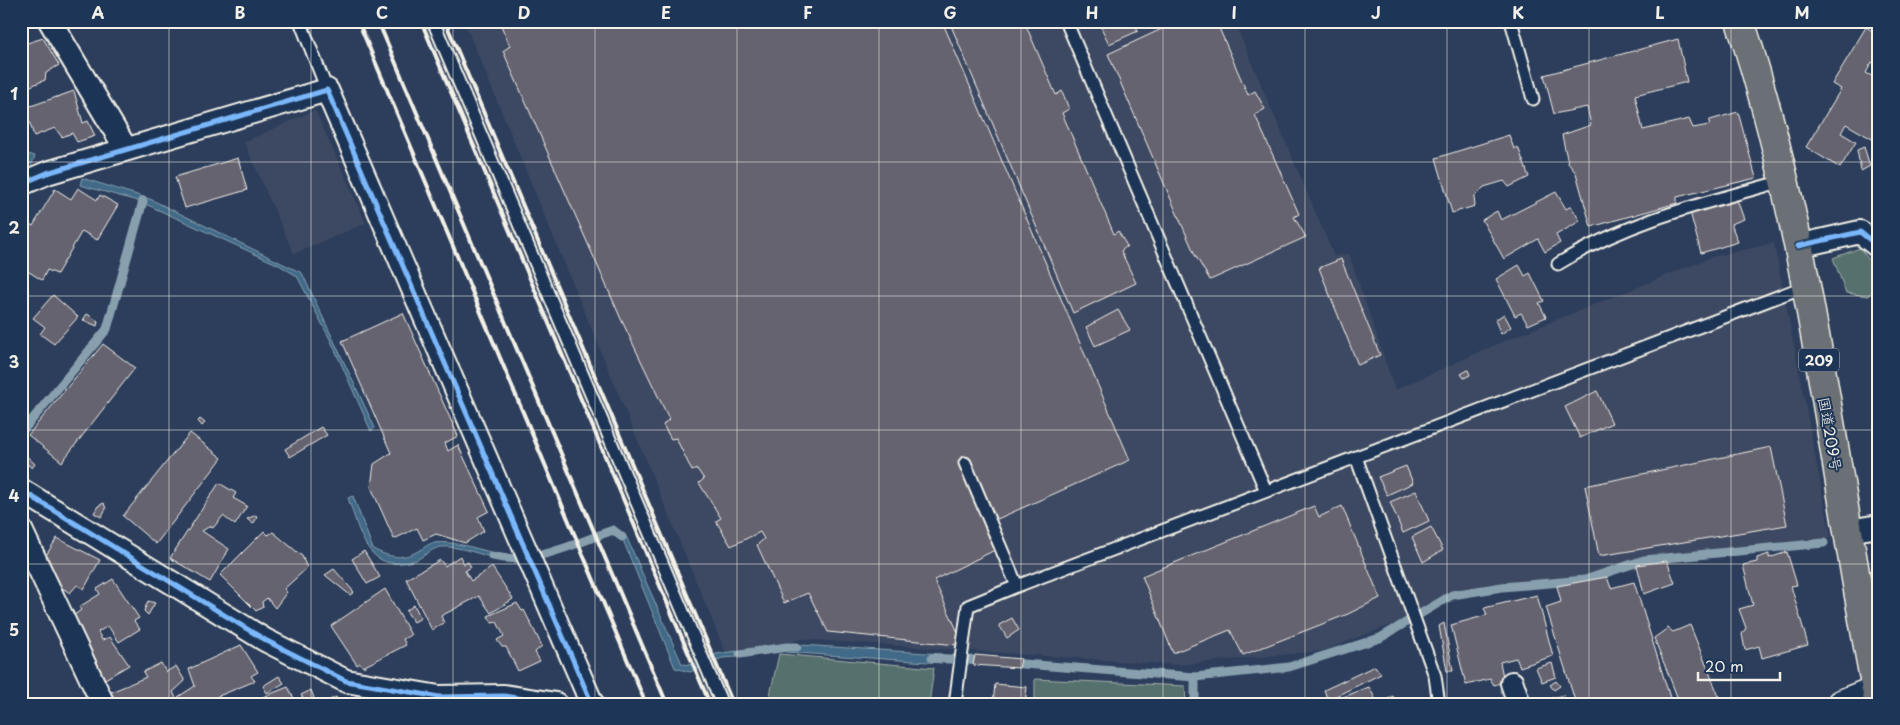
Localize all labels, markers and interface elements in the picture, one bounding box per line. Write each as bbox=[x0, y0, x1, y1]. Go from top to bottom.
text: A bbox=[92, 0, 105, 24]
text: B bbox=[235, 0, 246, 24]
text: C bbox=[376, 0, 388, 24]
text: D bbox=[518, 0, 530, 24]
text: E bbox=[661, 0, 671, 24]
text: F bbox=[803, 0, 813, 24]
text: G bbox=[943, 0, 957, 24]
text: H bbox=[1086, 0, 1098, 24]
text: I bbox=[1231, 0, 1237, 24]
text: J bbox=[1371, 0, 1381, 24]
text: K bbox=[1512, 0, 1524, 24]
text: L bbox=[1655, 0, 1665, 24]
text: M bbox=[1794, 0, 1810, 24]
text: 1 bbox=[10, 81, 18, 105]
text: 2 bbox=[8, 215, 20, 239]
road number: 209 bbox=[1799, 348, 1839, 372]
text: 3 bbox=[9, 349, 19, 373]
street label: 国道209号 bbox=[1813, 395, 1849, 473]
text: 4 bbox=[9, 483, 20, 507]
text: 5 bbox=[9, 617, 19, 641]
scale bar bbox=[1698, 650, 1780, 682]
text: 20 m bbox=[1705, 654, 1744, 677]

